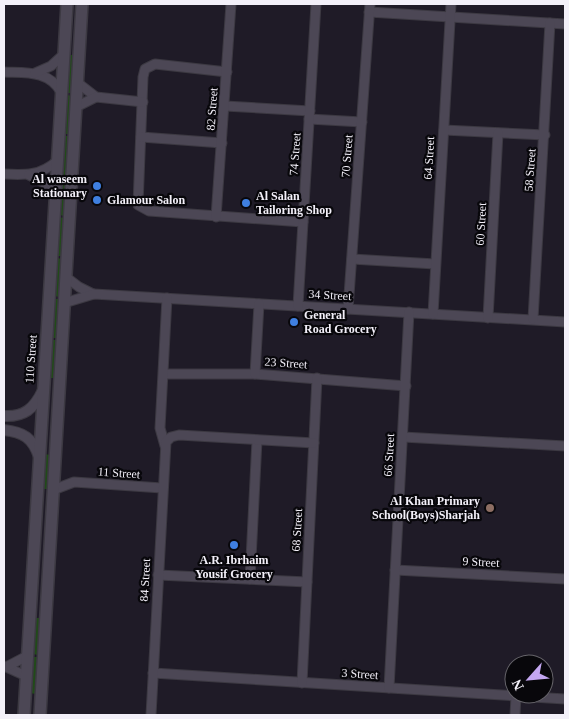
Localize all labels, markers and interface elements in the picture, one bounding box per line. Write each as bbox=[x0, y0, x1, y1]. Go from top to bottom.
street label: 82 Street bbox=[204, 86, 221, 131]
street label: 74 Street bbox=[287, 131, 304, 176]
street label: 70 Street bbox=[339, 133, 356, 178]
street label: 64 Street bbox=[421, 136, 437, 180]
street label: 58 Street bbox=[522, 147, 539, 192]
place label: Al waseem Stationary bbox=[32, 172, 87, 200]
marker: Al waseem Stationary bbox=[91, 180, 103, 192]
place label: Al Salan Tailoring Shop bbox=[256, 189, 332, 217]
place label: Glamour Salon bbox=[107, 193, 185, 207]
marker: Glamour Salon bbox=[91, 194, 103, 206]
marker: Al Salan Tailoring Shop bbox=[240, 197, 252, 209]
street label: 60 Street bbox=[473, 202, 489, 246]
street label: 34 Street bbox=[308, 287, 352, 303]
place label: General Road Grocery bbox=[304, 308, 377, 336]
marker: General Road Grocery bbox=[288, 316, 300, 328]
street label: 110 Street bbox=[22, 334, 40, 384]
street label: 23 Street bbox=[264, 355, 309, 372]
street label: 66 Street bbox=[381, 433, 397, 477]
street label: 11 Street bbox=[97, 465, 141, 482]
place label: Al Khan Primary School(Boys)Sharjah bbox=[372, 494, 480, 522]
marker: Al Khan Primary School(Boys)Sharjah bbox=[484, 502, 496, 514]
street label: 68 Street bbox=[289, 508, 305, 552]
marker: A.R. Ibrhaim Yousif Grocery bbox=[228, 539, 240, 551]
place label: A.R. Ibrhaim Yousif Grocery bbox=[195, 553, 273, 581]
street label: 9 Street bbox=[462, 554, 500, 570]
street label: 84 Street bbox=[137, 558, 153, 602]
north arrow bbox=[504, 654, 554, 704]
street label: 3 Street bbox=[341, 666, 380, 682]
text: N bbox=[509, 677, 527, 693]

